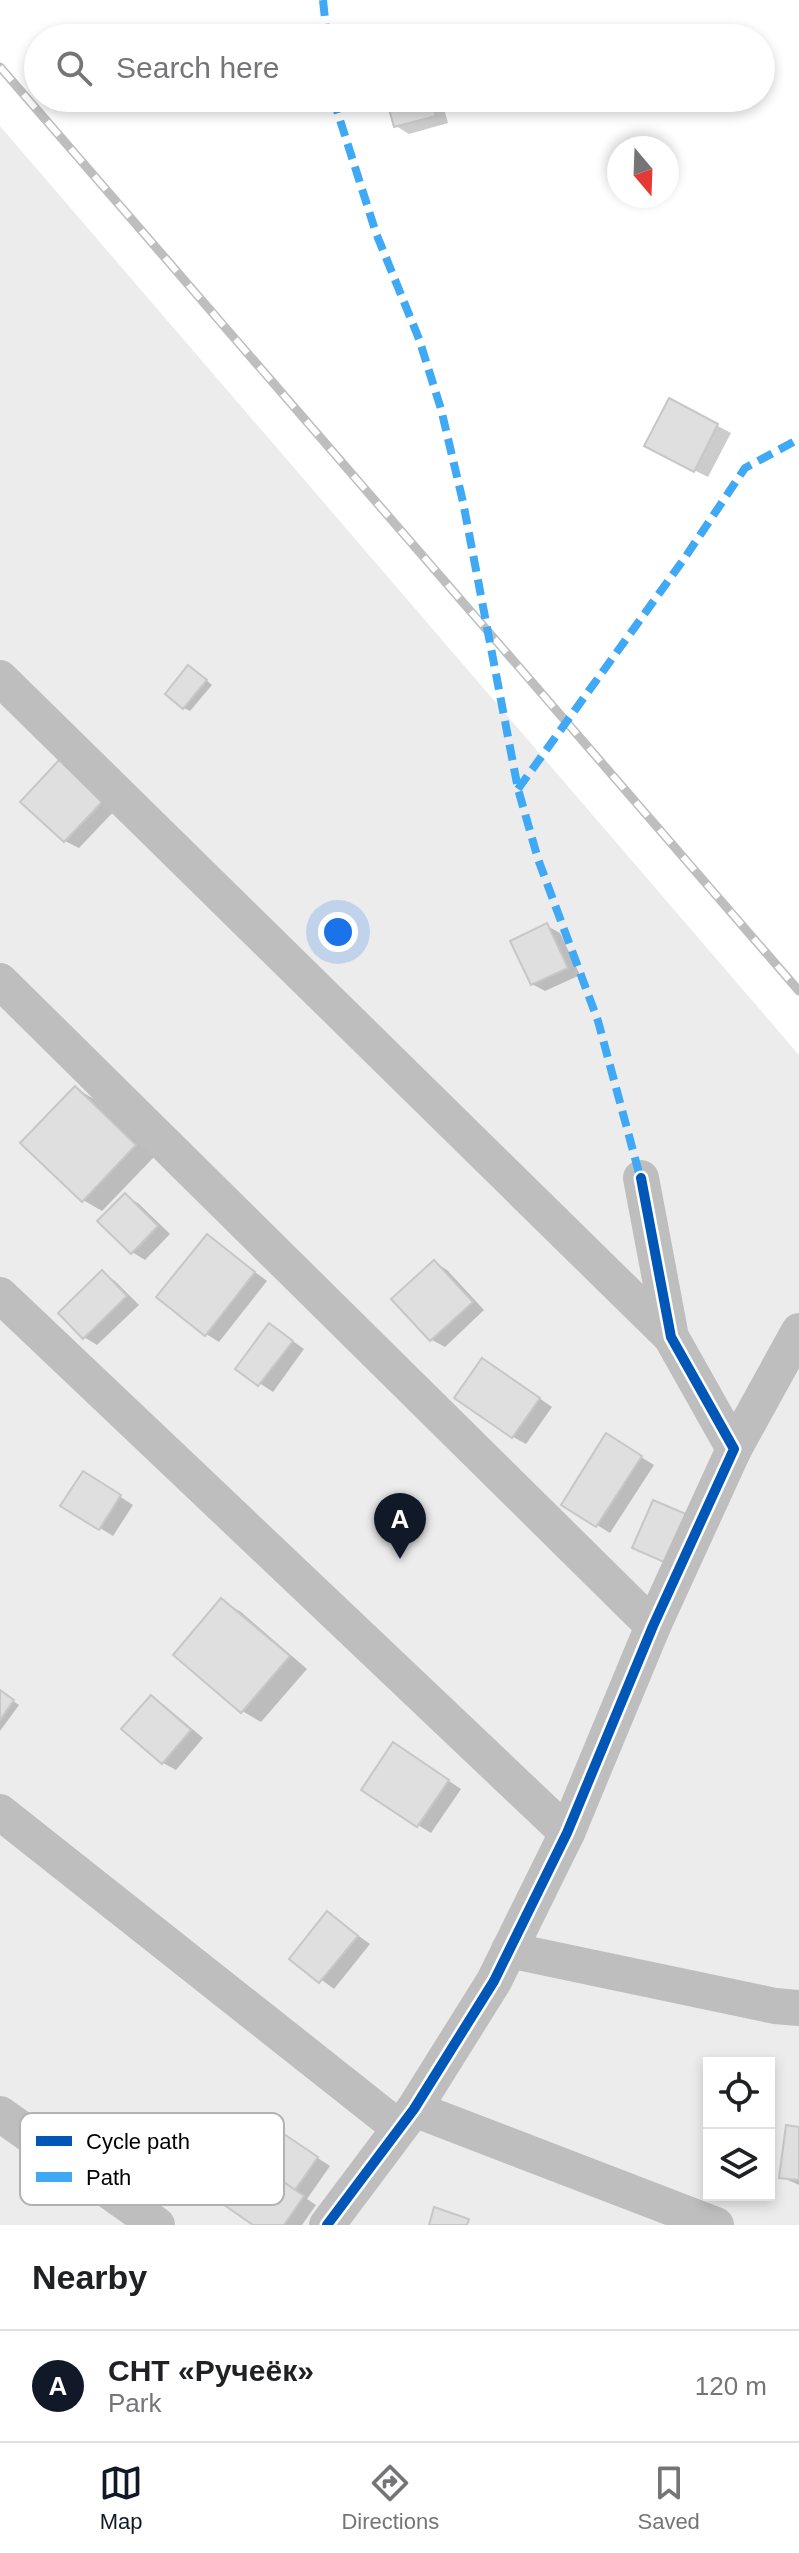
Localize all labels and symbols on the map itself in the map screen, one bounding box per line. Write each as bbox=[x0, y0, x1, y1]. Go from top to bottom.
north arrow bbox=[607, 136, 679, 208]
your location bbox=[318, 912, 358, 952]
pin: A bbox=[374, 1493, 426, 1559]
legend bbox=[20, 2113, 284, 2205]
text: Cycle path bbox=[86, 2129, 190, 2154]
text: Path bbox=[86, 2165, 131, 2190]

